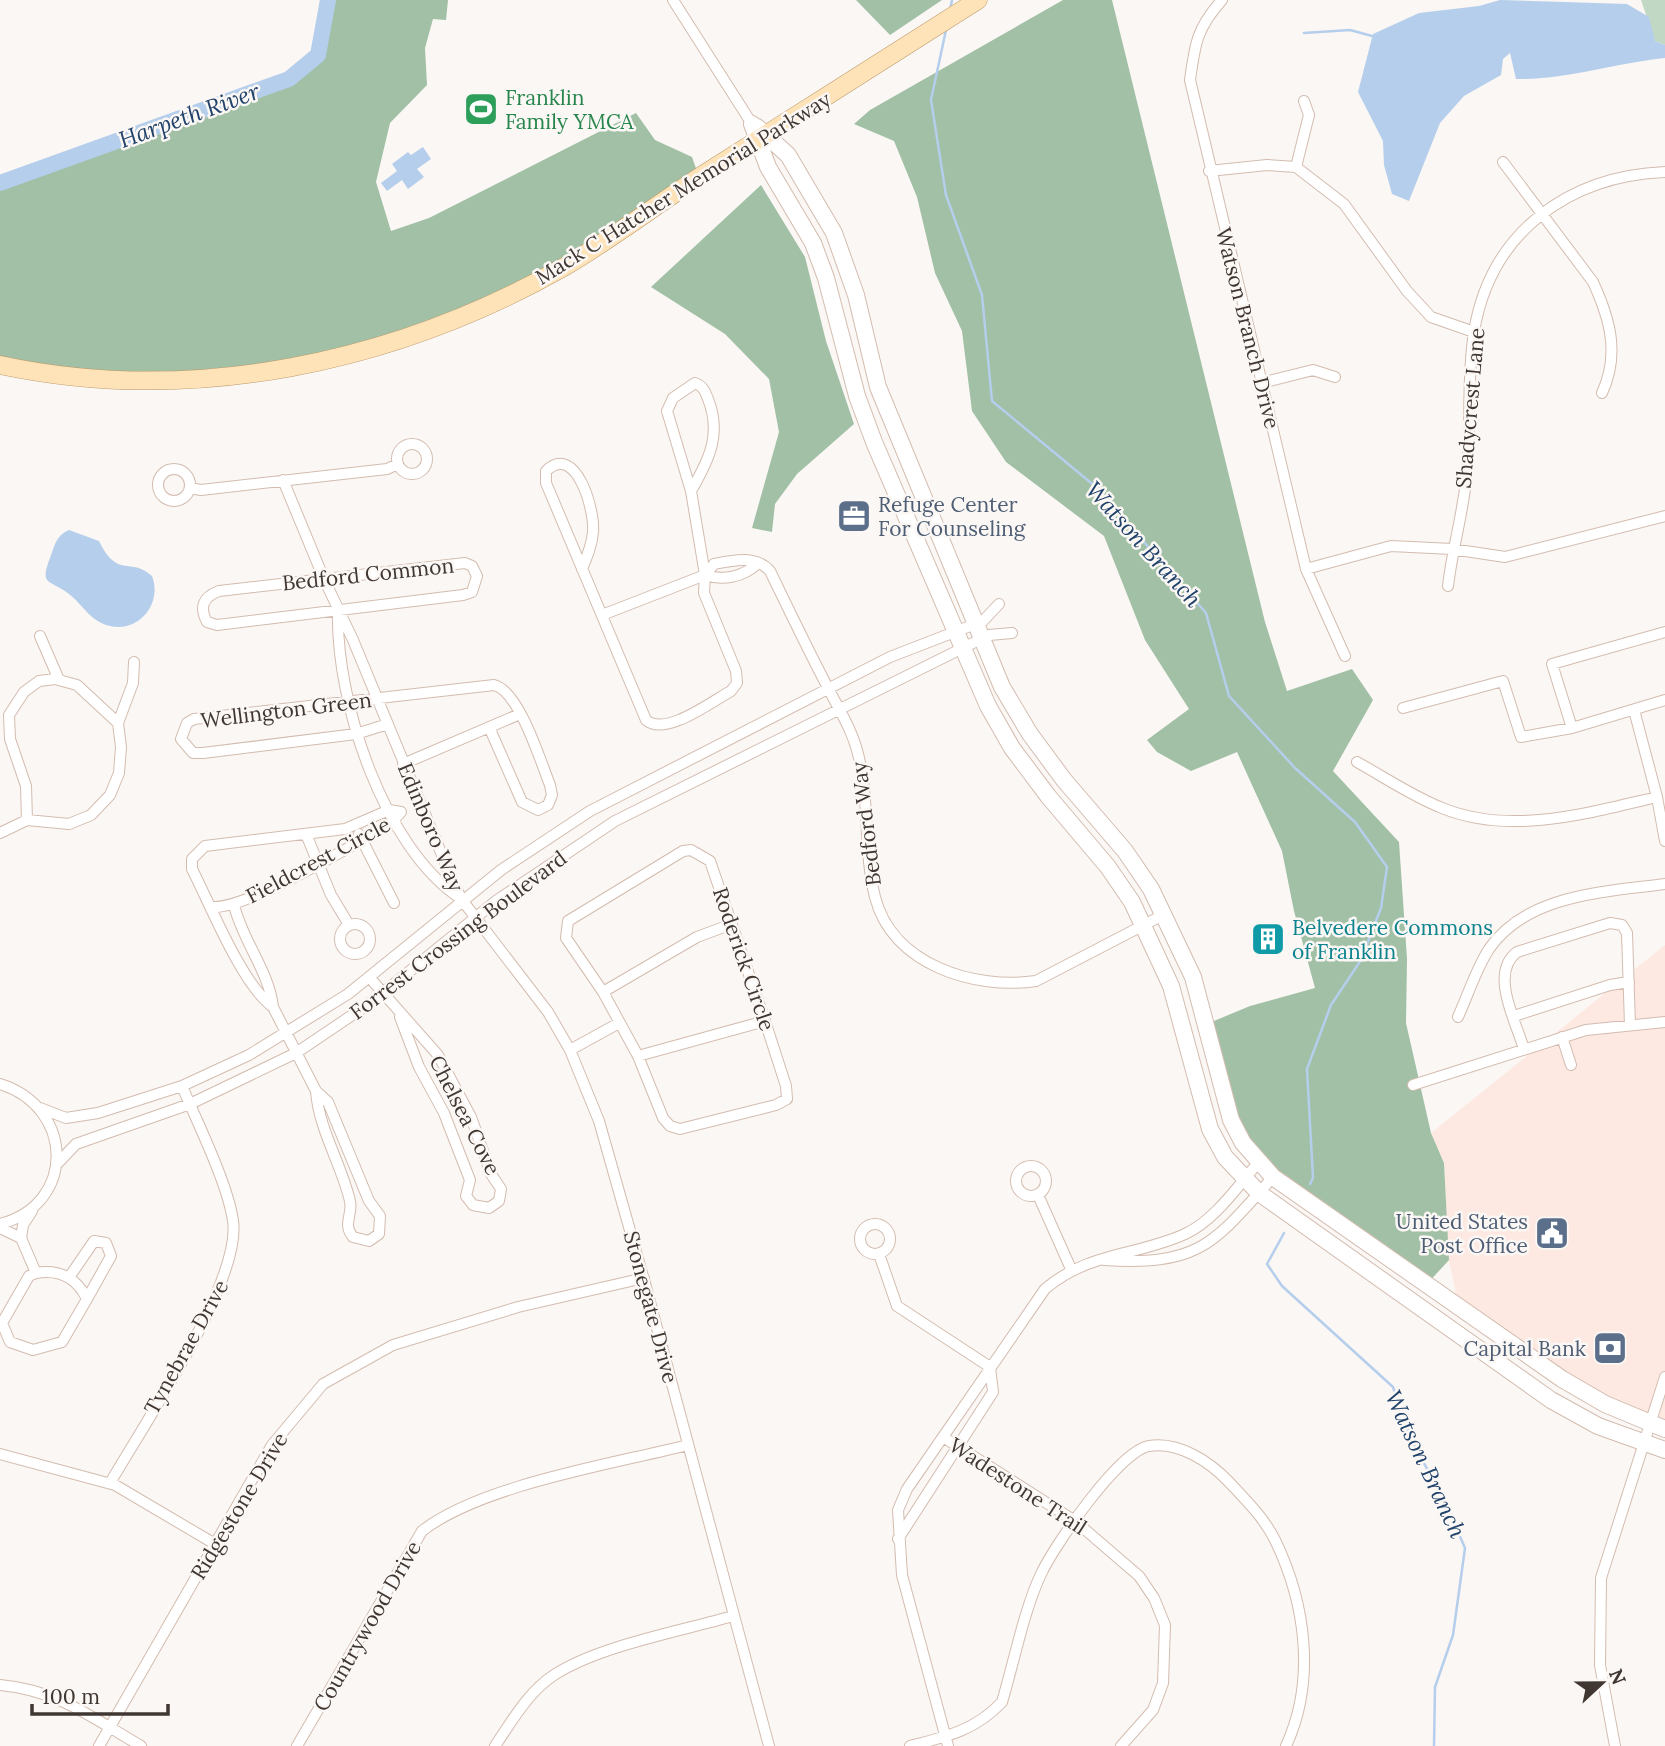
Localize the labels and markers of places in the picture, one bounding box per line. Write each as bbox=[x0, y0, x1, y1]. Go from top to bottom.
place label: Franklin Family YMCA bbox=[505, 84, 634, 135]
sports icon: Franklin Family YMCA bbox=[462, 90, 500, 128]
place label: Refuge Center For Counseling bbox=[878, 491, 1026, 542]
office icon: Refuge Center For Counseling bbox=[835, 497, 873, 535]
place label: Belvedere Commons of Franklin bbox=[1292, 914, 1493, 965]
building icon: Belvedere Commons of Franklin bbox=[1249, 920, 1287, 958]
place label: United States Post Office bbox=[1396, 1208, 1528, 1259]
public building icon: United States Post Office bbox=[1533, 1214, 1571, 1252]
bank icon: Capital Bank bbox=[1591, 1329, 1629, 1367]
place label: Capital Bank bbox=[1464, 1335, 1587, 1362]

